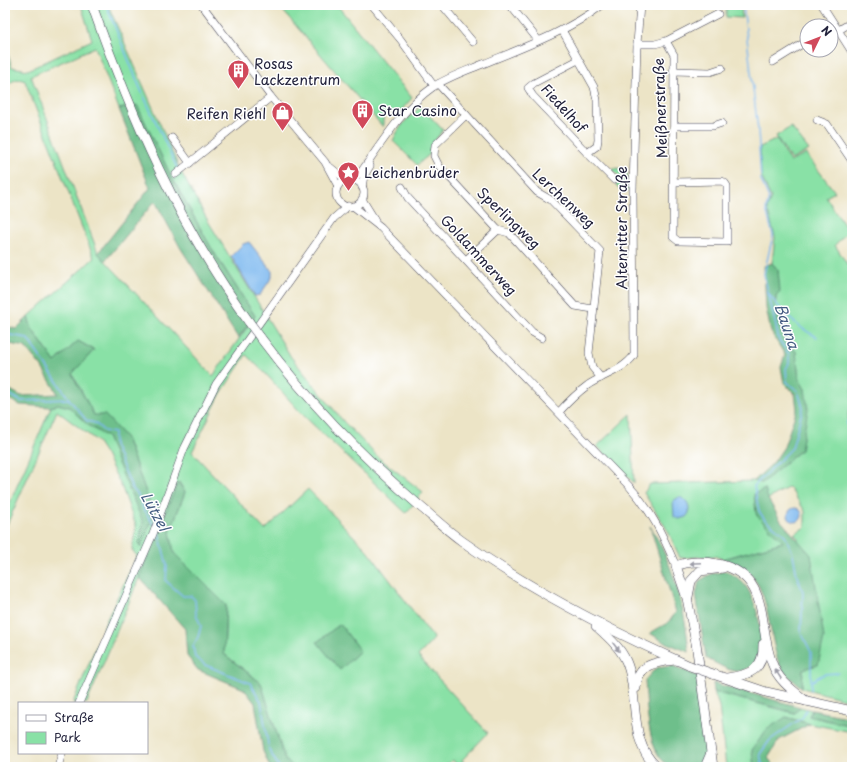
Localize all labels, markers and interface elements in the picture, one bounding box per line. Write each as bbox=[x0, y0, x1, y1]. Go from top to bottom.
north arrow bbox=[799, 18, 839, 58]
text: N bbox=[817, 22, 836, 40]
place label: Rosas Lackzentrum bbox=[254, 53, 340, 90]
building icon: Rosas Lackzentrum bbox=[225, 58, 251, 91]
street label: Meißnerstraße bbox=[648, 58, 672, 158]
street label: Fiedelhof bbox=[536, 79, 593, 138]
building icon: Star Casino bbox=[350, 97, 376, 130]
shop icon: Reifen Riehl bbox=[269, 100, 295, 133]
place label: Star Casino bbox=[378, 100, 457, 121]
place label: Reifen Riehl bbox=[187, 103, 266, 124]
place icon: Leichenbrüder bbox=[335, 159, 361, 192]
place label: Leichenbrüder bbox=[364, 162, 460, 183]
street label: Lerchenweg bbox=[528, 163, 600, 233]
street label: Altenritter Straße bbox=[611, 166, 632, 290]
street label: Sperlingweg bbox=[472, 182, 546, 254]
street label: Goldammerweg bbox=[436, 210, 522, 300]
water label: Bauna bbox=[770, 300, 806, 352]
water label: Lützel bbox=[136, 487, 177, 537]
one-way arrow bbox=[689, 559, 701, 566]
one-way arrow bbox=[612, 642, 621, 653]
one-way arrow bbox=[774, 669, 782, 679]
legend bbox=[18, 702, 148, 754]
text: Straße bbox=[54, 708, 94, 726]
text: Park bbox=[54, 728, 81, 746]

